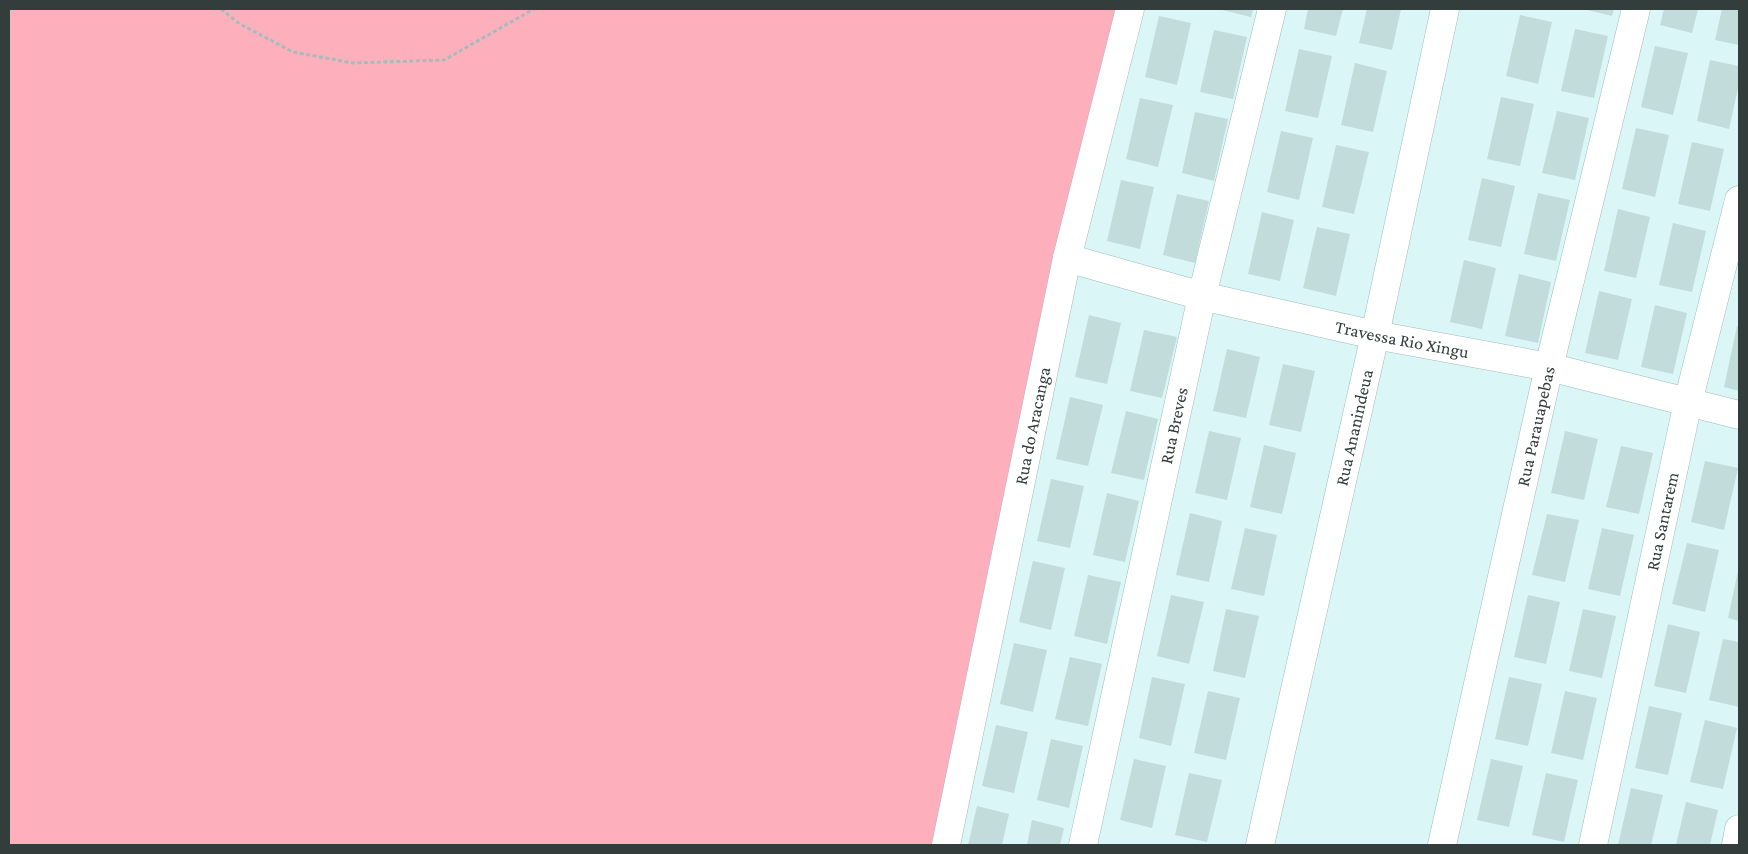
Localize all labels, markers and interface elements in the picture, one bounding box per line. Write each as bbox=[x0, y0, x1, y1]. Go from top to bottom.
street label: Travessa Rio Xingu bbox=[1333, 316, 1471, 362]
street label: Rua Parauapebas bbox=[1513, 364, 1559, 488]
street label: Rua do Aracanga bbox=[1011, 365, 1054, 487]
street label: Rua Ananindeua bbox=[1331, 367, 1377, 488]
street label: Rua Breves bbox=[1156, 386, 1192, 466]
street label: Rua Santarem bbox=[1642, 470, 1683, 572]

